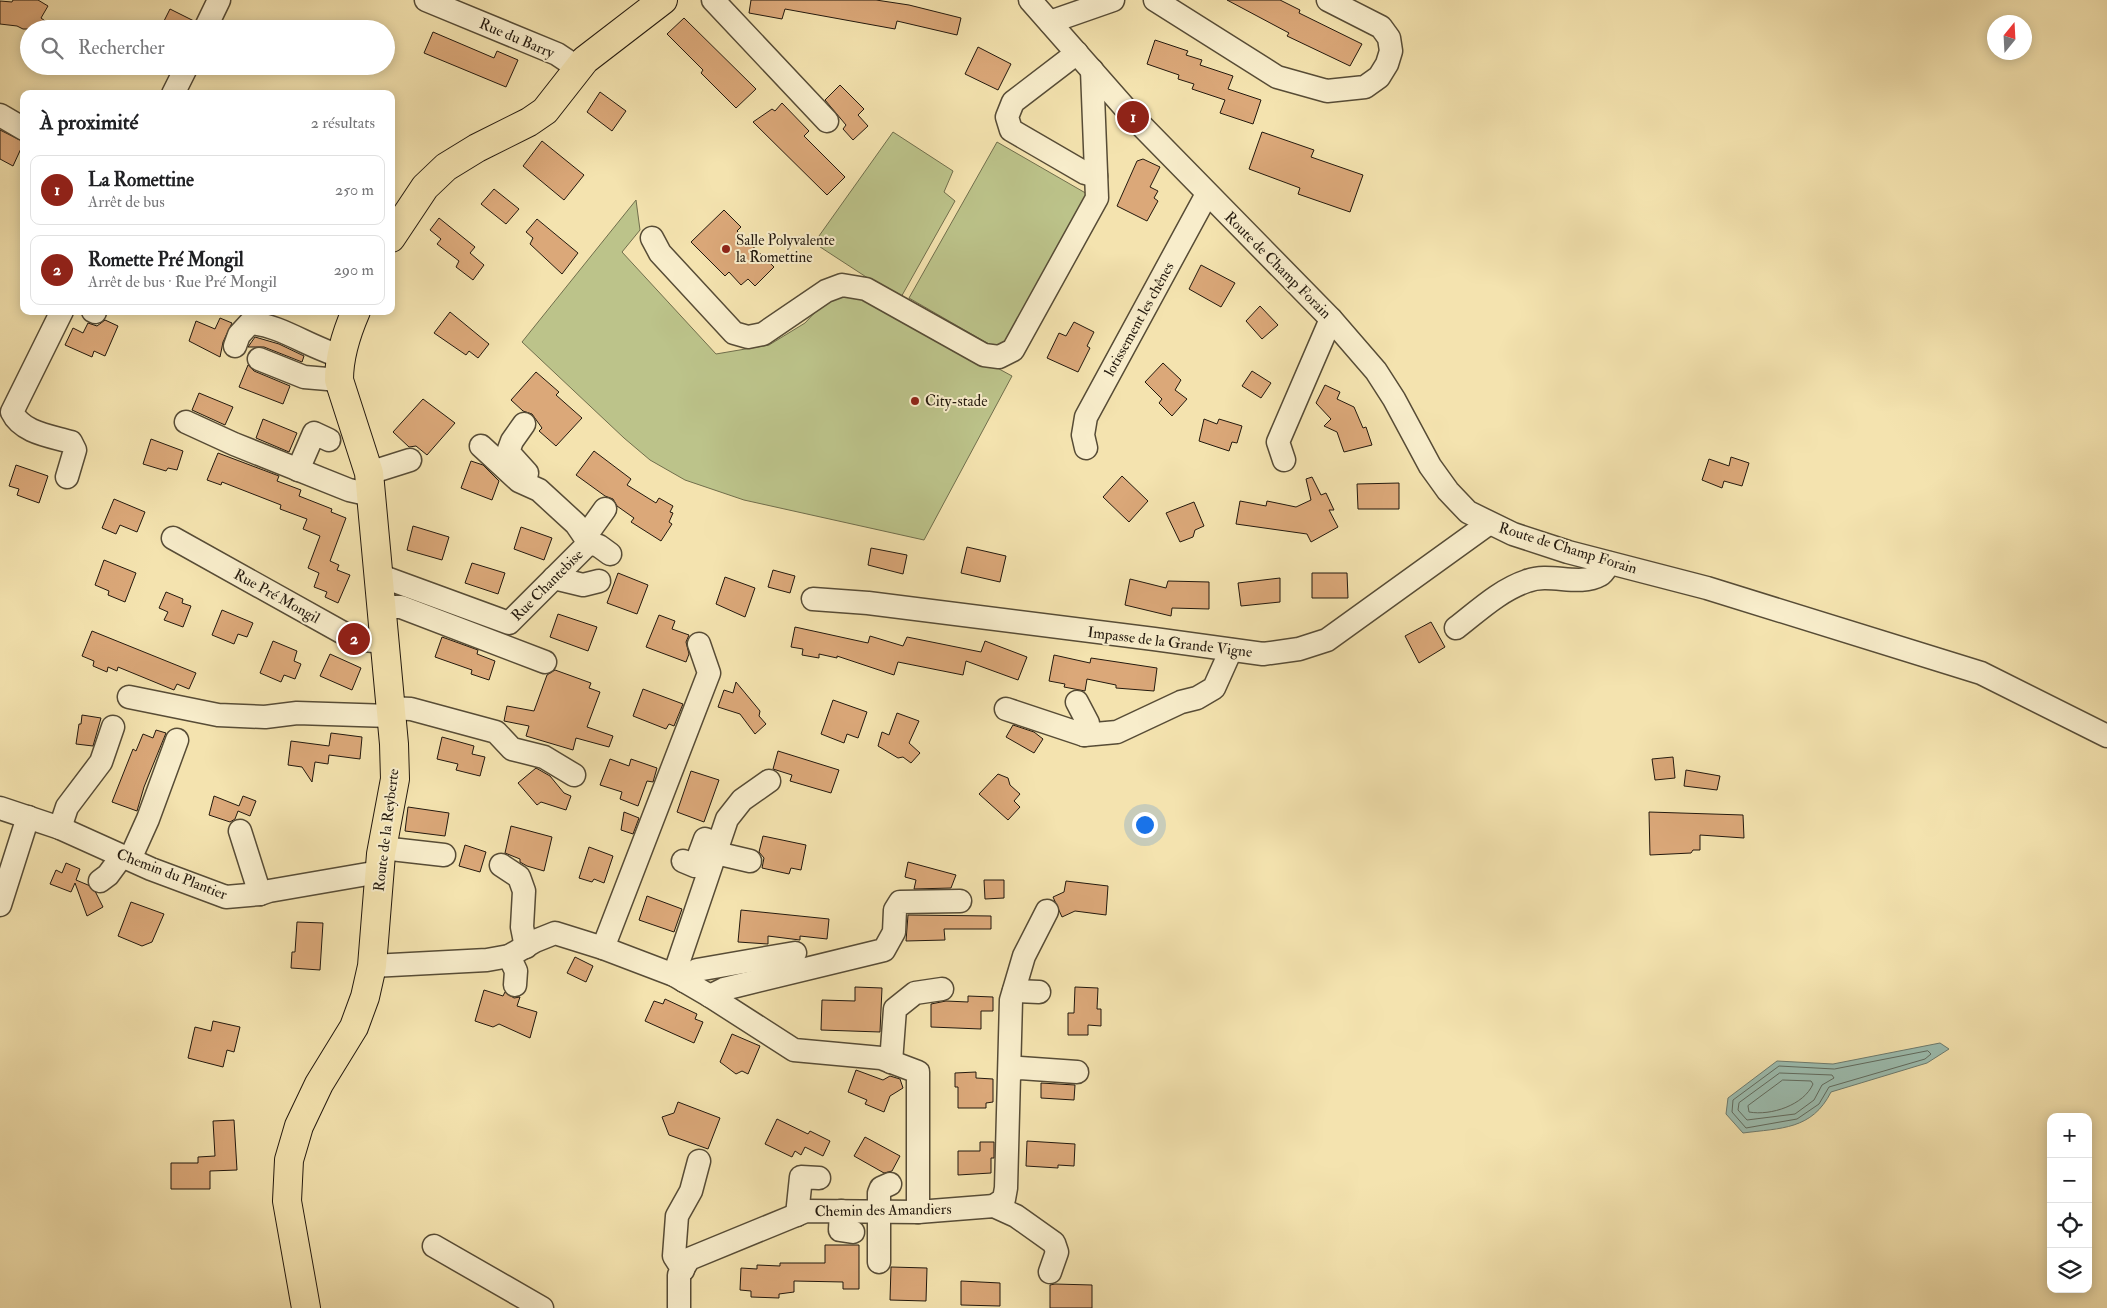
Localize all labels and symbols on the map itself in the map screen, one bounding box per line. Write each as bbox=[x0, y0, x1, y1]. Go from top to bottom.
street label: Rue du Barry bbox=[476, 14, 558, 63]
north arrow bbox=[1987, 15, 2032, 60]
pin: 1 bbox=[1117, 98, 1149, 136]
street label: Route de Champ Forain bbox=[1219, 208, 1335, 324]
place label: Salle Polyvalente la Romettine bbox=[736, 231, 835, 267]
marker: Salle Polyvalente la Romettine bbox=[720, 243, 732, 255]
street label: lotissement les chênes bbox=[1100, 259, 1179, 380]
place label: City-stade bbox=[925, 392, 987, 411]
marker: City-stade bbox=[909, 395, 921, 407]
street label: Route de Champ Forain bbox=[1496, 518, 1640, 580]
street label: Rue Chantebise bbox=[507, 545, 587, 625]
street label: Rue Pré Mongil bbox=[230, 565, 323, 628]
pin: 2 bbox=[338, 620, 370, 658]
street label: Impasse de la Grande Vigne bbox=[1086, 623, 1253, 663]
street label: Route de la Reyberte bbox=[370, 768, 403, 893]
your location bbox=[1132, 812, 1158, 838]
street label: Chemin du Plantier bbox=[114, 845, 230, 904]
street label: Chemin des Amandiers bbox=[814, 1200, 952, 1221]

